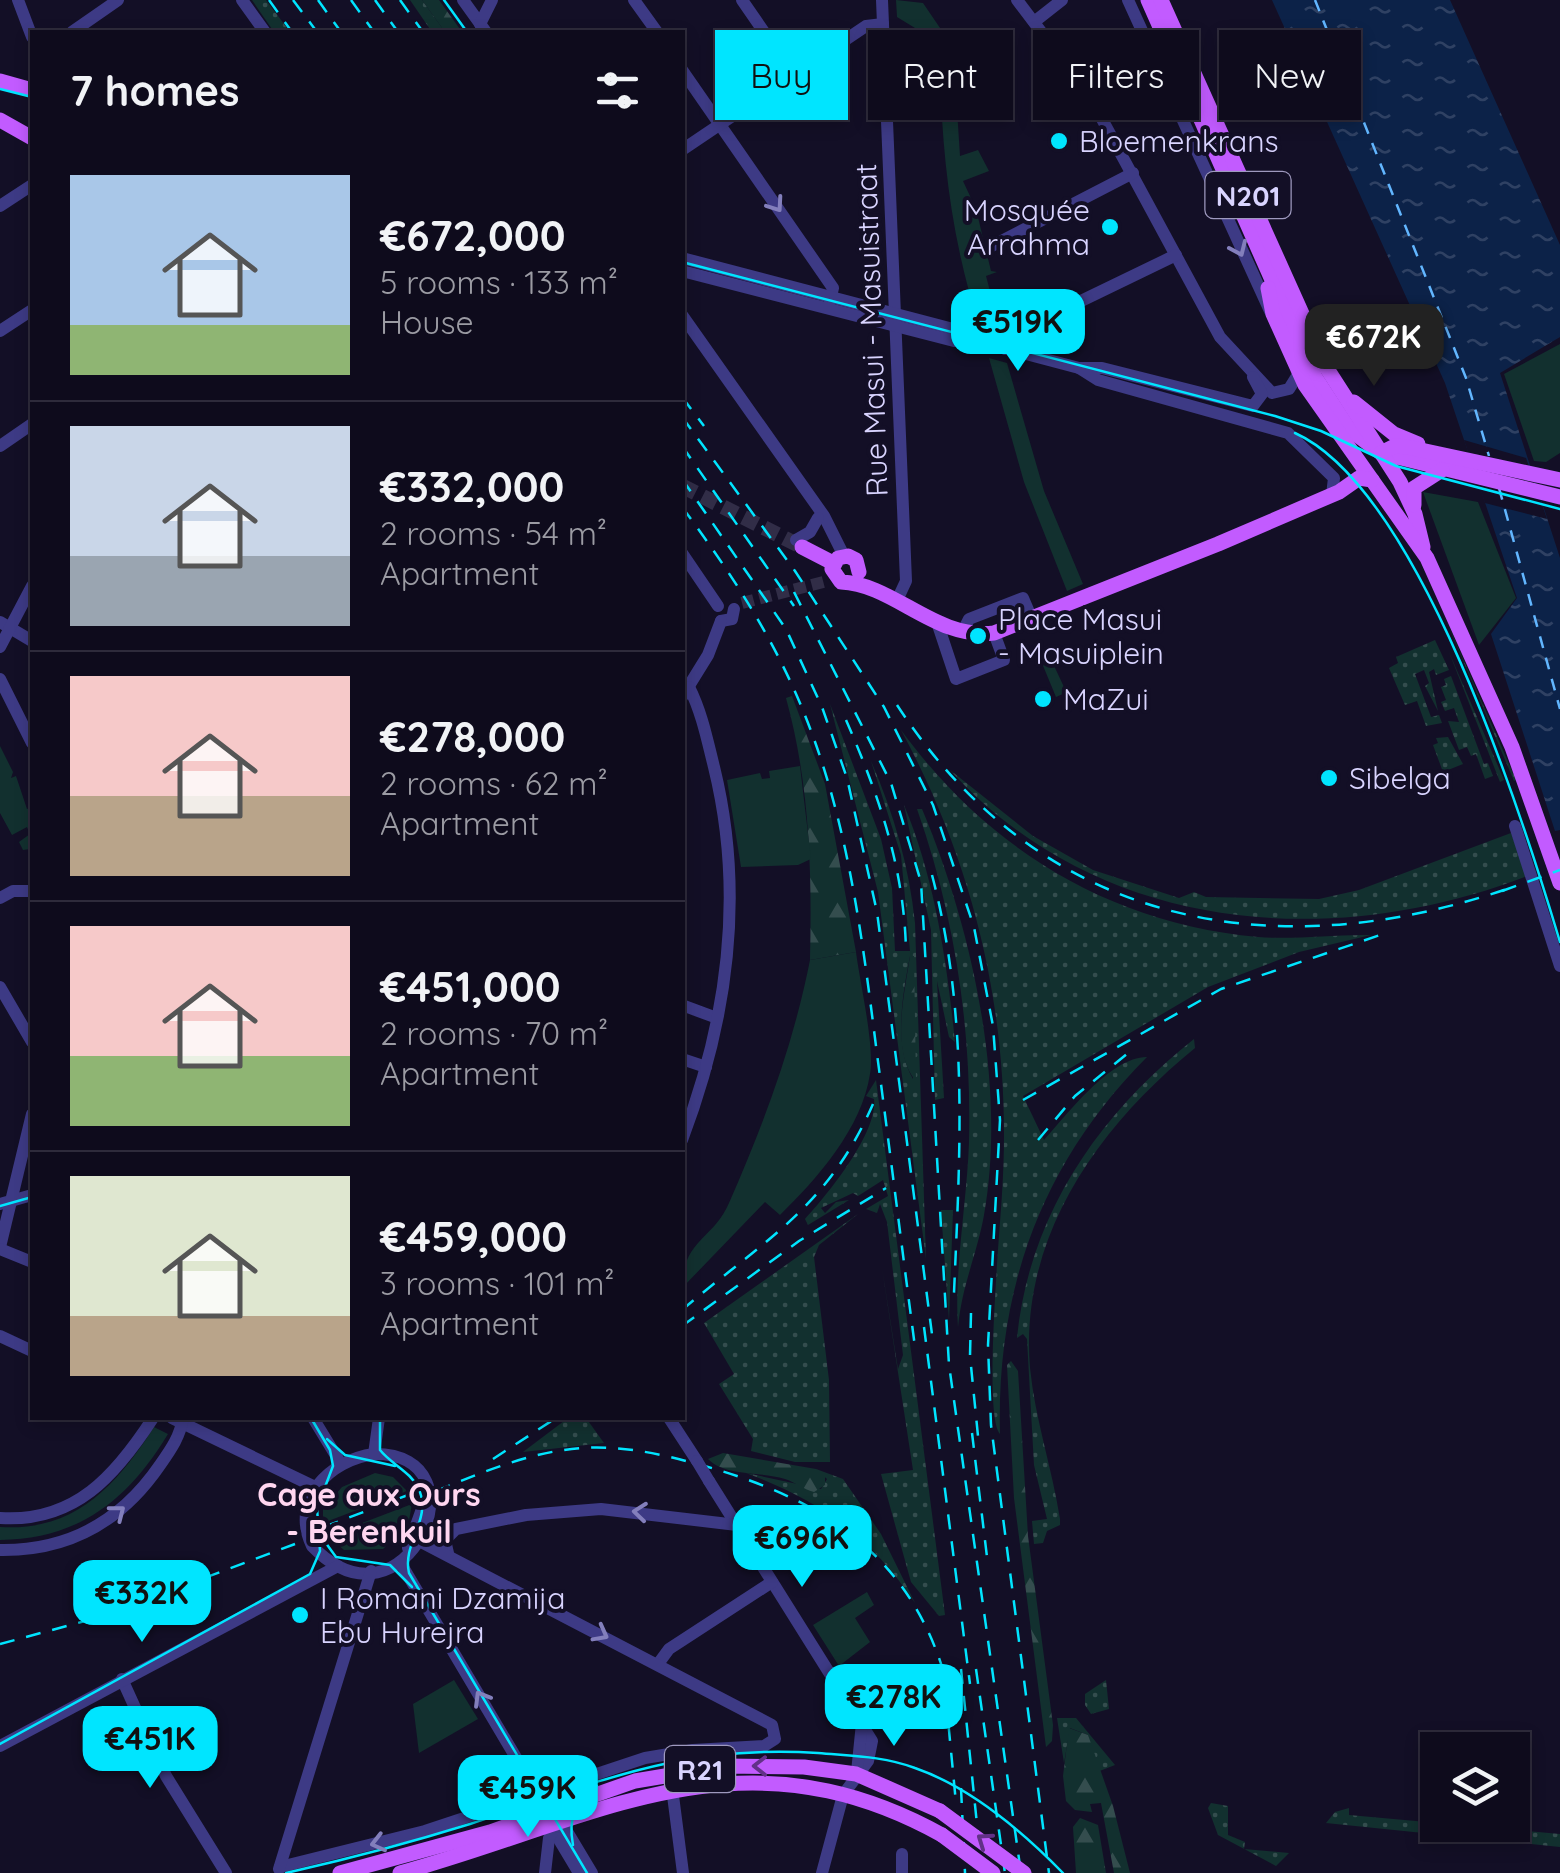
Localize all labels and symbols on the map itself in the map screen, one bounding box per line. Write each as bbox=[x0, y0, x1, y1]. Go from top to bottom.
place label: Bloemenkrans bbox=[1079, 122, 1279, 160]
marker: Bloemenkrans bbox=[1048, 130, 1070, 152]
street label: Rue Masui - Masuistraat bbox=[846, 163, 896, 497]
road number: N201 bbox=[1206, 172, 1290, 218]
place label: Mosquée Arrahma bbox=[964, 191, 1090, 263]
one-way arrow bbox=[764, 193, 782, 212]
marker: Mosquée Arrahma bbox=[1099, 216, 1121, 238]
one-way arrow bbox=[1227, 239, 1247, 257]
pin: €519K bbox=[948, 289, 1088, 374]
pin: €672K bbox=[1304, 304, 1444, 389]
place label: Place Masui - Masuiplein bbox=[998, 600, 1164, 672]
marker: Place Masui - Masuiplein bbox=[967, 625, 989, 647]
place label: MaZui bbox=[1063, 680, 1149, 718]
marker: MaZui bbox=[1032, 688, 1054, 710]
place label: Sibelga bbox=[1349, 759, 1451, 797]
marker: Sibelga bbox=[1318, 767, 1340, 789]
district label: Cage aux Ours - Berenkuil bbox=[257, 1474, 481, 1551]
one-way arrow bbox=[632, 1502, 648, 1523]
pin: €696K bbox=[732, 1505, 872, 1590]
one-way arrow bbox=[107, 1506, 125, 1524]
pin: €332K bbox=[72, 1560, 212, 1645]
place label: I Romani Dzamija Ebu Hurejra bbox=[320, 1579, 565, 1651]
marker: I Romani Dzamija Ebu Hurejra bbox=[289, 1604, 311, 1626]
one-way arrow bbox=[590, 1622, 608, 1641]
pin: €278K bbox=[824, 1664, 964, 1749]
one-way arrow bbox=[474, 1691, 493, 1709]
pin: €451K bbox=[80, 1706, 220, 1791]
road number: R21 bbox=[665, 1746, 735, 1792]
pin: €459K bbox=[458, 1755, 598, 1840]
one-way arrow bbox=[751, 1755, 766, 1777]
one-way arrow bbox=[370, 1831, 387, 1852]
one-way arrow bbox=[976, 1834, 995, 1852]

